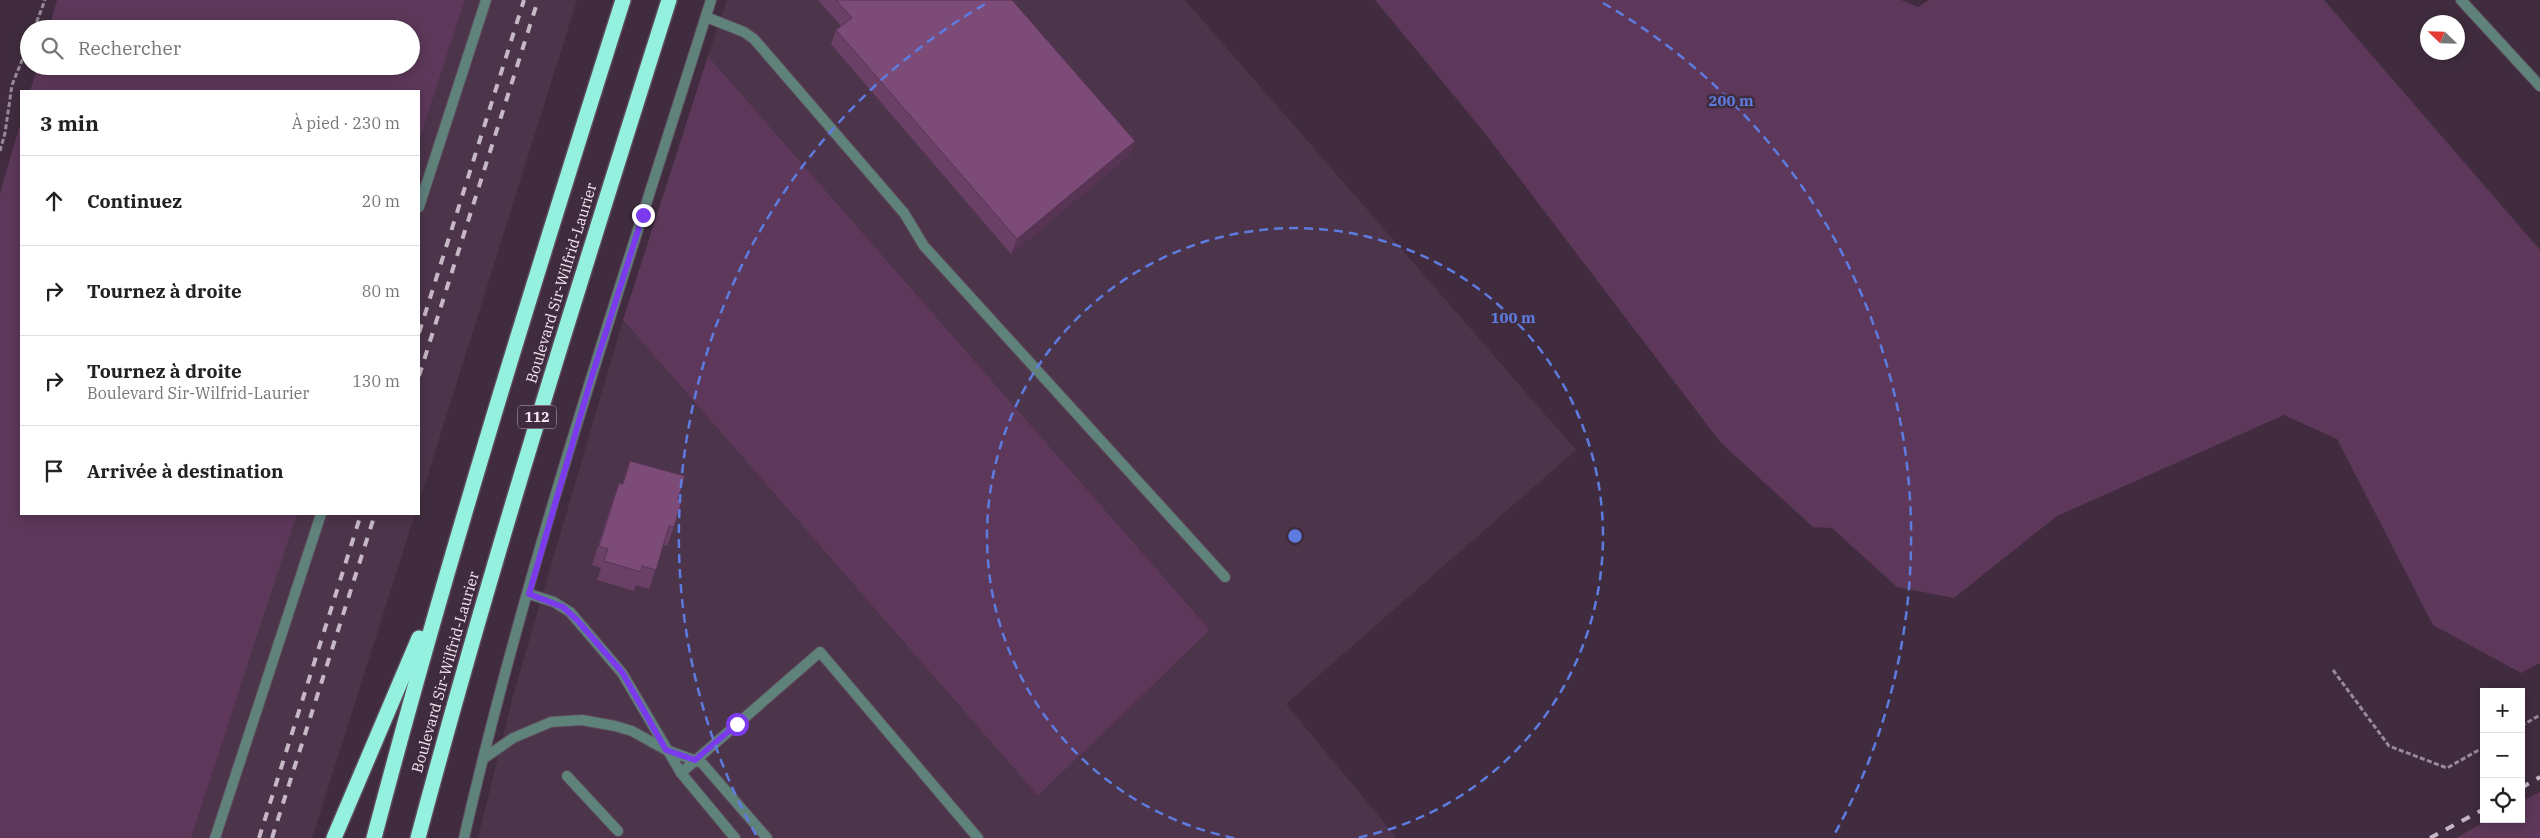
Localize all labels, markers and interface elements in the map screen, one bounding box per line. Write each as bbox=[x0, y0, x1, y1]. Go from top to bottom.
north arrow bbox=[2420, 15, 2465, 60]
search box bbox=[20, 20, 420, 75]
icon: search bbox=[38, 34, 66, 62]
text: Rechercher bbox=[78, 36, 181, 60]
text: 200 m bbox=[1708, 91, 1754, 110]
text: 3 min bbox=[40, 109, 99, 137]
text: À pied · 230 m bbox=[292, 113, 400, 133]
street label: Boulevard Sir-Wilfrid-Laurier bbox=[521, 180, 601, 385]
icon: ahead bbox=[40, 187, 68, 215]
text: Continuez bbox=[87, 189, 182, 213]
text: 20 m bbox=[362, 191, 400, 211]
route end bbox=[632, 204, 655, 227]
icon: right bbox=[40, 277, 68, 305]
text: Tournez à droite bbox=[87, 279, 242, 303]
text: 80 m bbox=[362, 281, 400, 301]
text: 100 m bbox=[1490, 308, 1536, 327]
text: Tournez à droite bbox=[87, 359, 242, 383]
icon: right bbox=[40, 367, 68, 395]
text: 130 m bbox=[352, 371, 400, 391]
text: Boulevard Sir-Wilfrid-Laurier bbox=[87, 383, 309, 403]
road number: 112 bbox=[518, 406, 556, 428]
icon: arrive bbox=[40, 457, 68, 485]
text: Arrivée à destination bbox=[87, 459, 284, 483]
centre of rings bbox=[1286, 527, 1304, 545]
street label: Boulevard Sir-Wilfrid-Laurier bbox=[407, 569, 483, 775]
map controls bbox=[2480, 688, 2525, 823]
button: + bbox=[2480, 688, 2525, 733]
route start bbox=[726, 713, 749, 736]
button: − bbox=[2480, 733, 2525, 778]
button: locate bbox=[2480, 778, 2525, 823]

